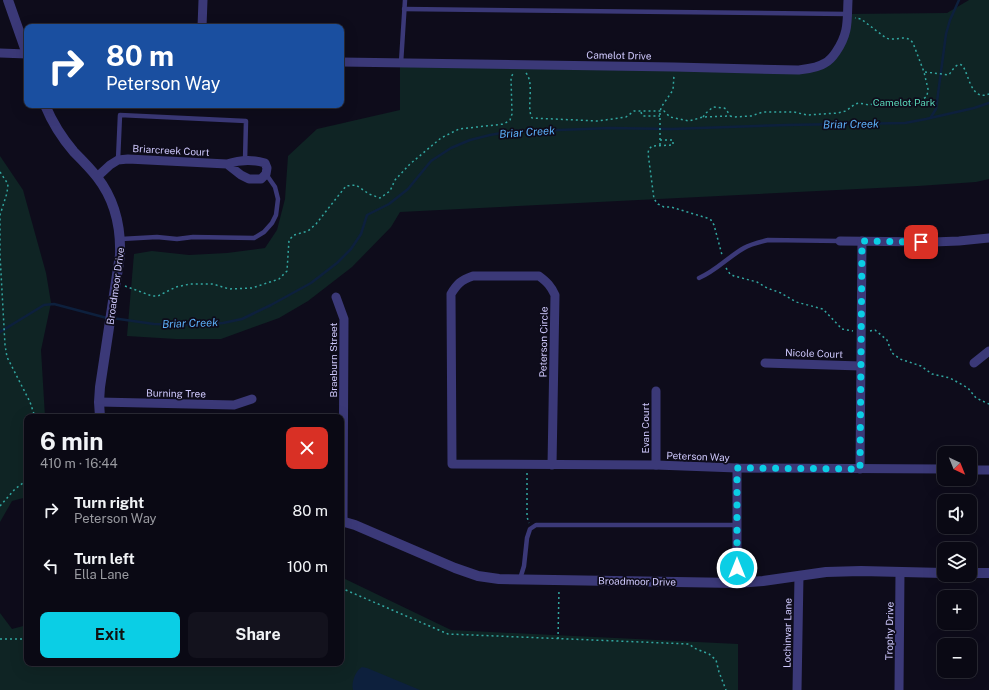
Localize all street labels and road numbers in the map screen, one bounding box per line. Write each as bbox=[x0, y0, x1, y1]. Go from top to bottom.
street label: Camelot Drive bbox=[586, 48, 652, 62]
street label: Briarcreek Court bbox=[132, 142, 210, 158]
street label: Broadmoor Drive bbox=[104, 246, 126, 325]
street label: Peterson Circle bbox=[536, 306, 550, 378]
street label: Braeburn Street bbox=[327, 323, 339, 397]
street label: Nicole Court bbox=[785, 346, 843, 360]
street label: Burning Tree bbox=[146, 386, 206, 400]
street label: Evan Court bbox=[639, 403, 651, 453]
street label: Peterson Way bbox=[666, 449, 731, 463]
street label: Broadmoor Drive bbox=[598, 574, 676, 588]
street label: Lochinvar Lane bbox=[780, 598, 794, 668]
street label: Trophy Drive bbox=[882, 601, 896, 660]

